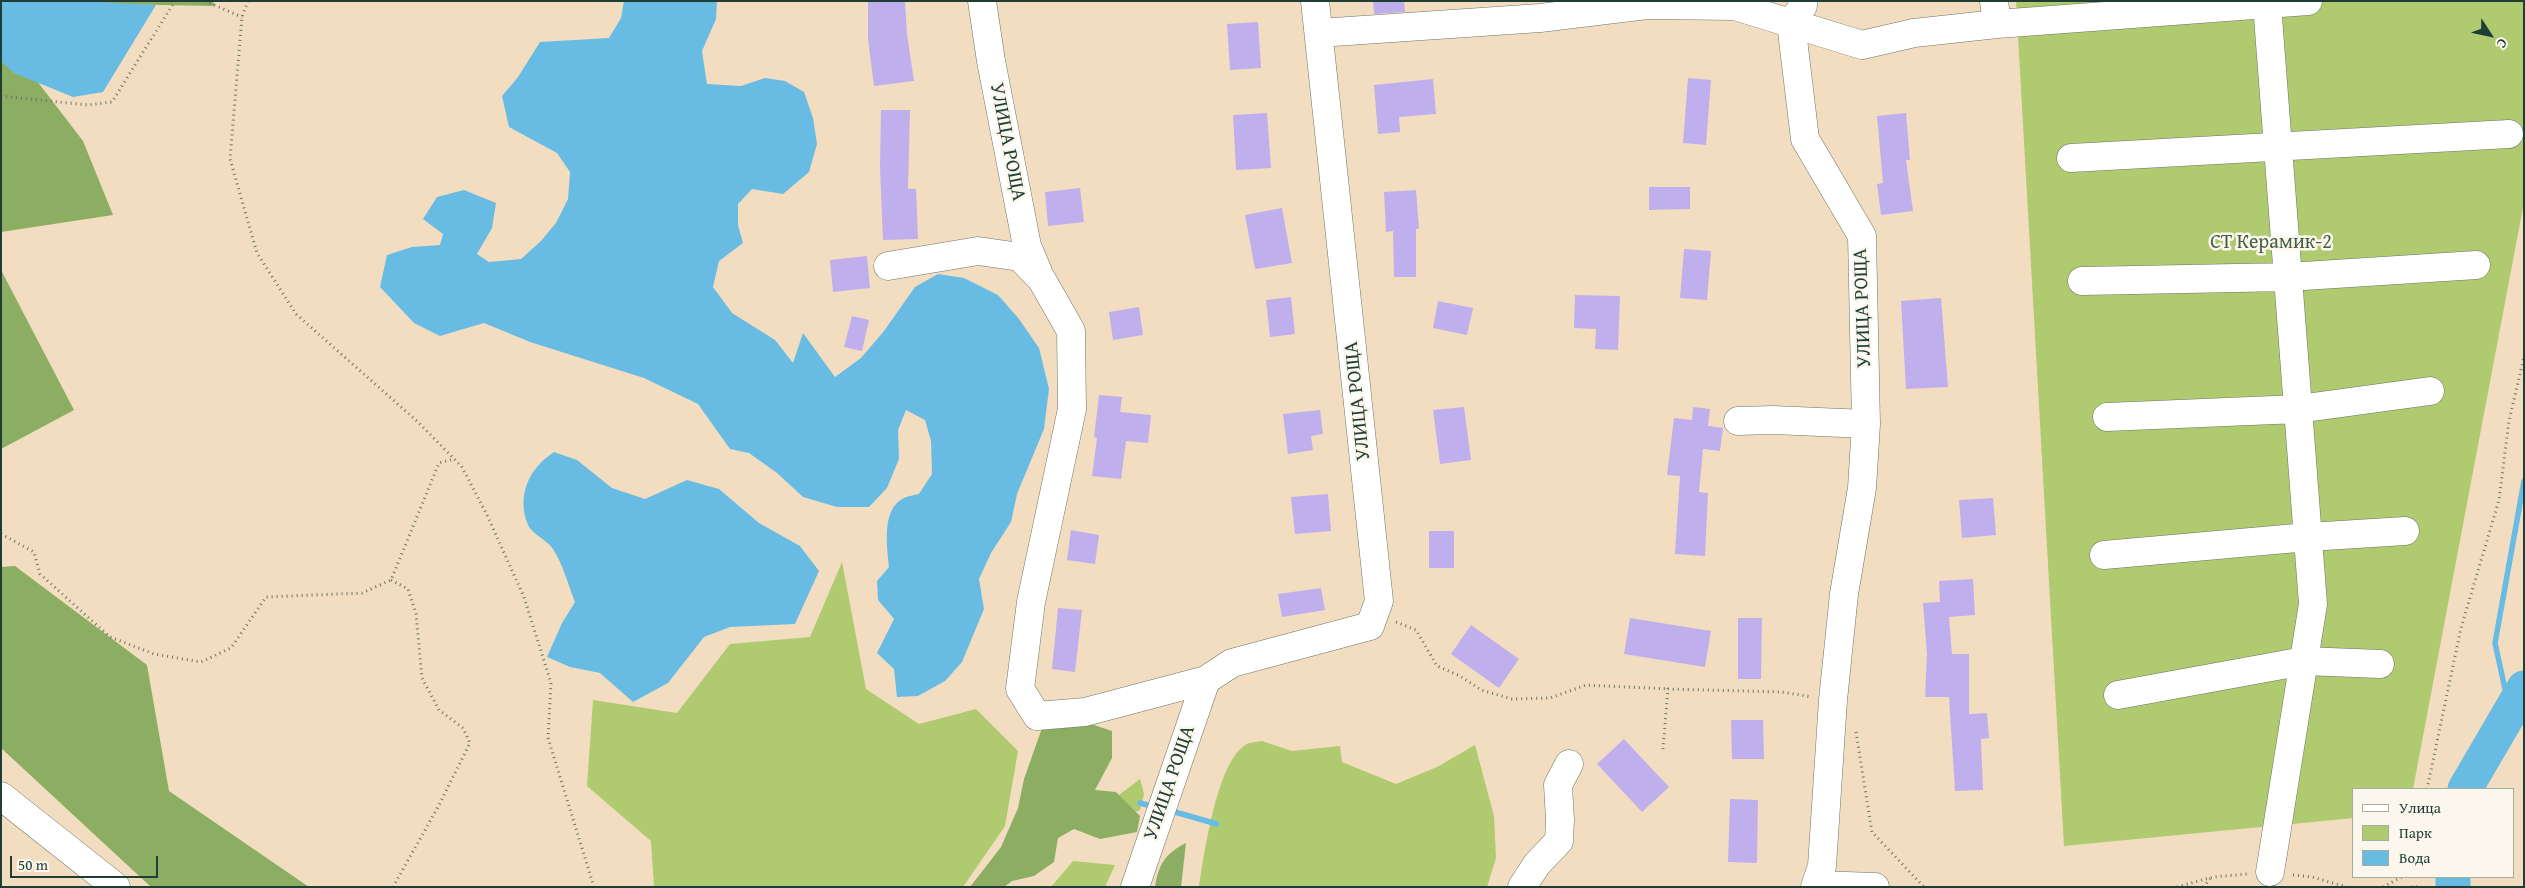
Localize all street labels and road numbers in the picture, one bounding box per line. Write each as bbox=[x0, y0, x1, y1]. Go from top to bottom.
street label: УЛИЦА РОЩА bbox=[984, 81, 1030, 203]
street label: УЛИЦА РОЩА bbox=[1849, 248, 1877, 368]
street label: УЛИЦА РОЩА bbox=[1340, 340, 1376, 462]
street label: УЛИЦА РОЩА bbox=[1139, 723, 1201, 843]

